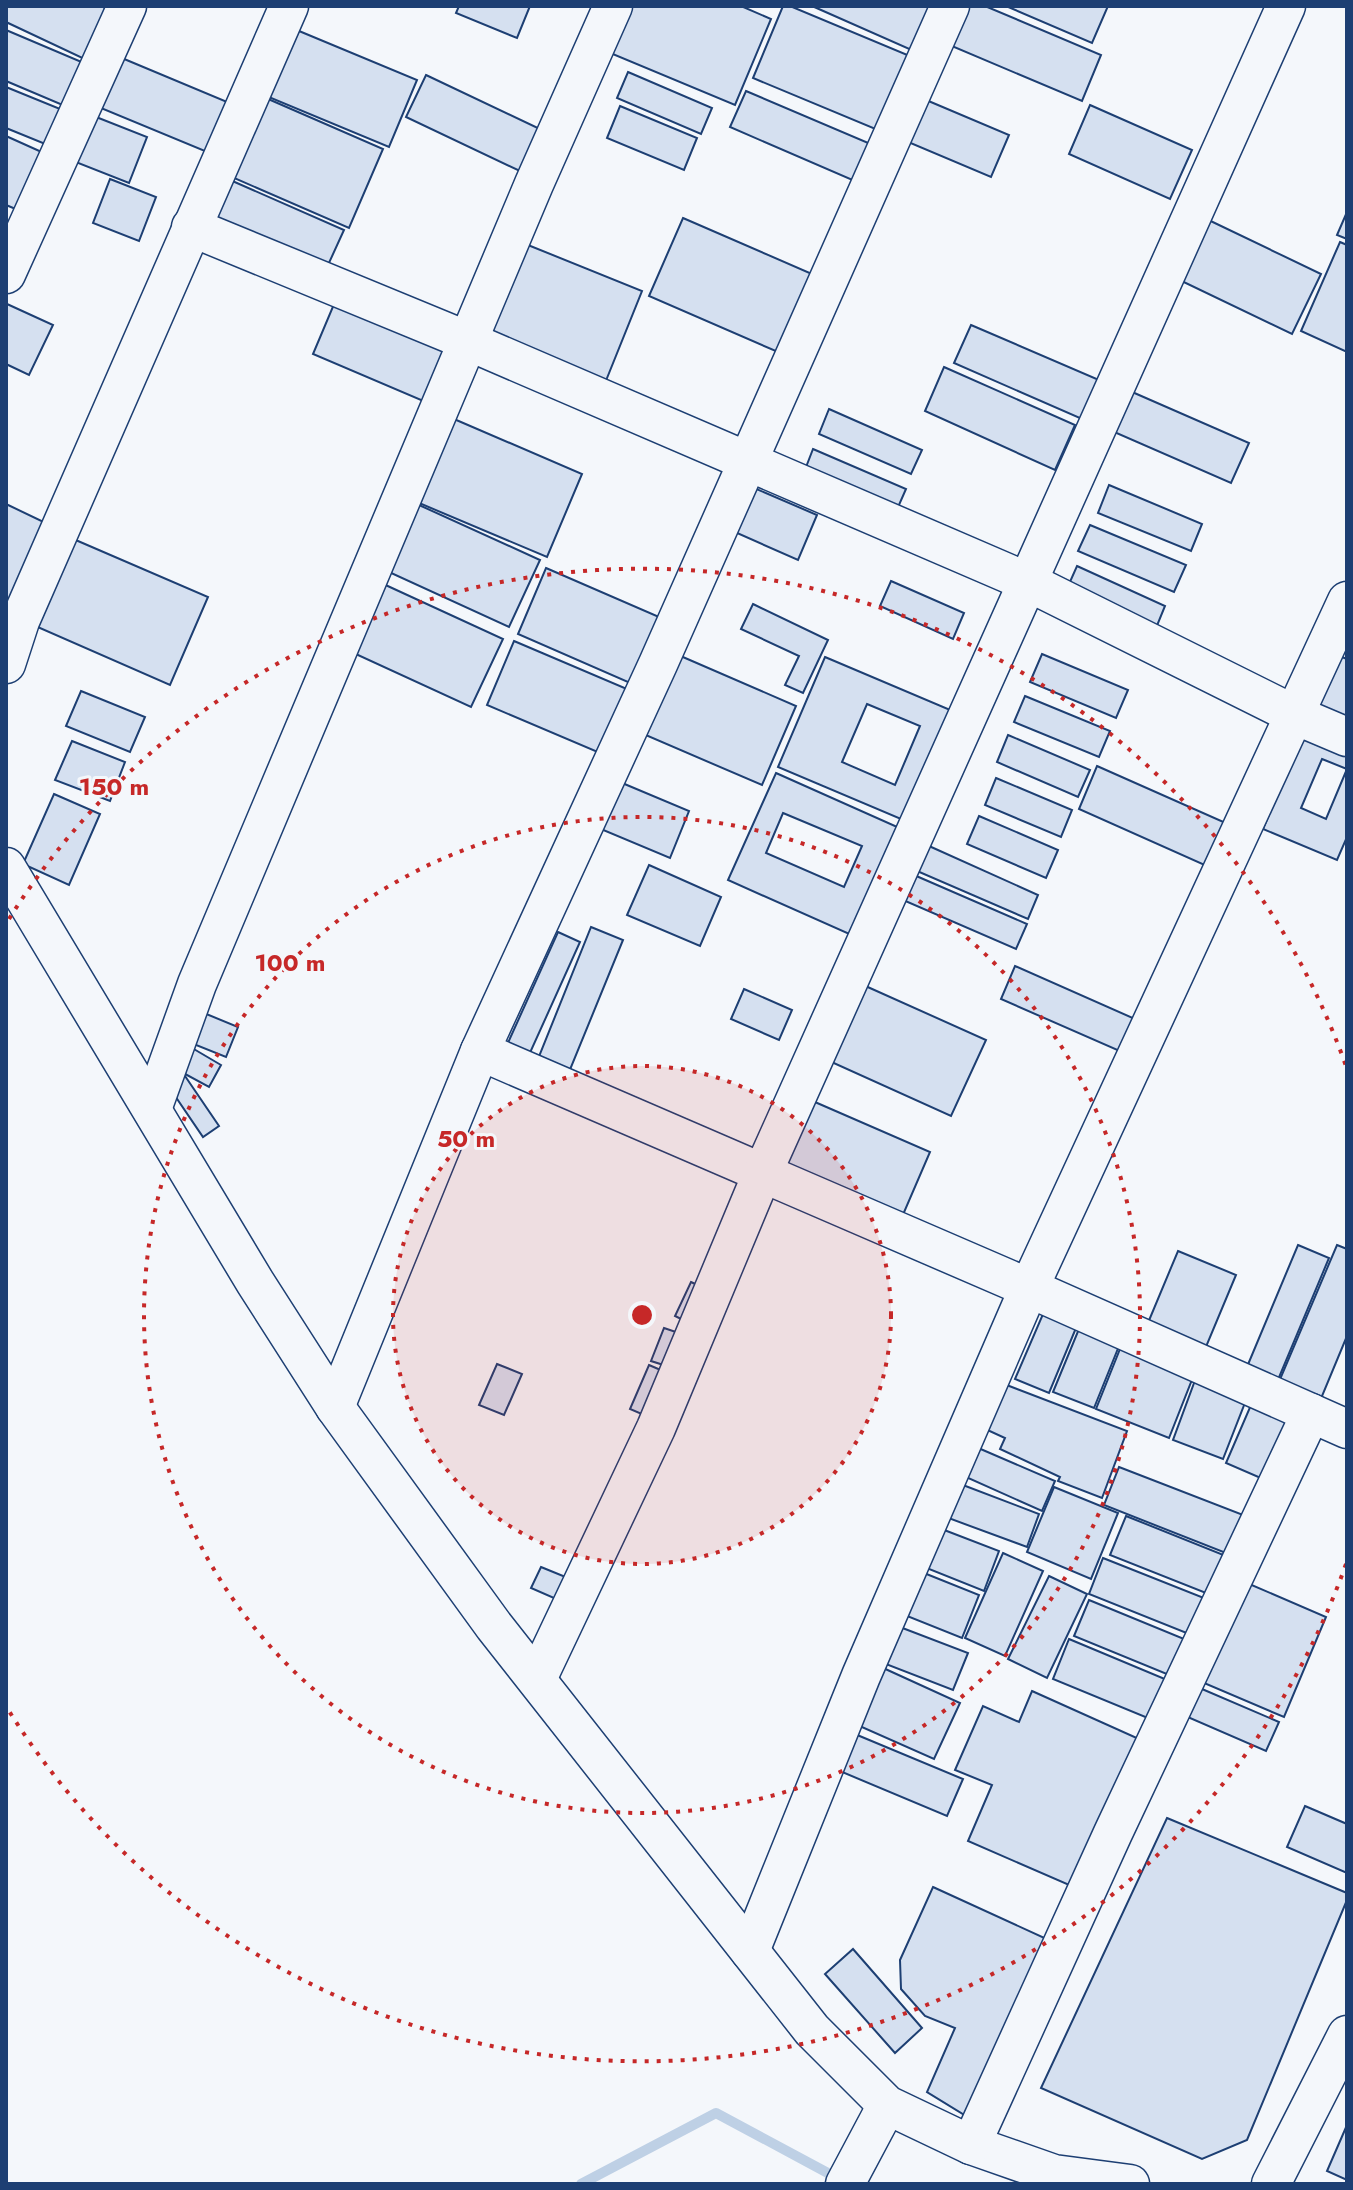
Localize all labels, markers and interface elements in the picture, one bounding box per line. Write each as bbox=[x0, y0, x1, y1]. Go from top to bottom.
text: 150 m bbox=[79, 769, 149, 804]
text: 100 m bbox=[255, 945, 325, 980]
text: 50 m bbox=[437, 1121, 495, 1156]
centre of rings bbox=[628, 1301, 656, 1329]

